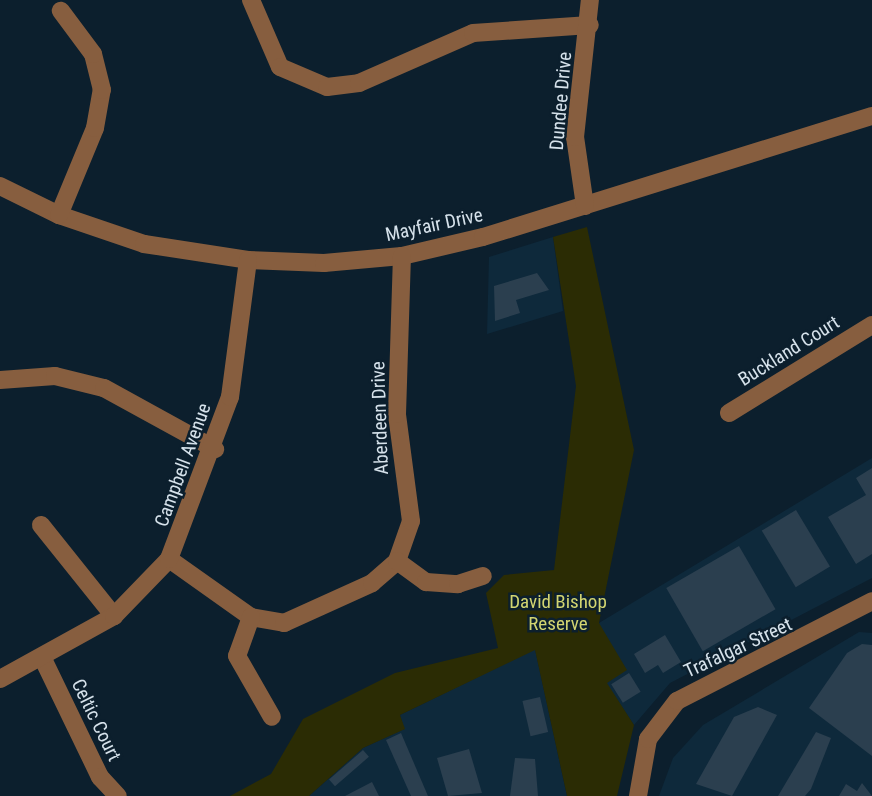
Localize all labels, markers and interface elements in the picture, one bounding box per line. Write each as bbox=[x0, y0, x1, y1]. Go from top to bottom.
street label: Dundee Drive bbox=[545, 51, 577, 151]
street label: Mayfair Drive bbox=[383, 204, 485, 246]
street label: Buckland Court bbox=[734, 311, 844, 391]
street label: Aberdeen Drive bbox=[367, 361, 393, 475]
street label: Campbell Avenue bbox=[150, 400, 216, 530]
park label: David Bishop Reserve bbox=[509, 591, 607, 635]
street label: Trafalgar Street bbox=[680, 613, 796, 683]
street label: Celtic Court bbox=[66, 675, 126, 765]

